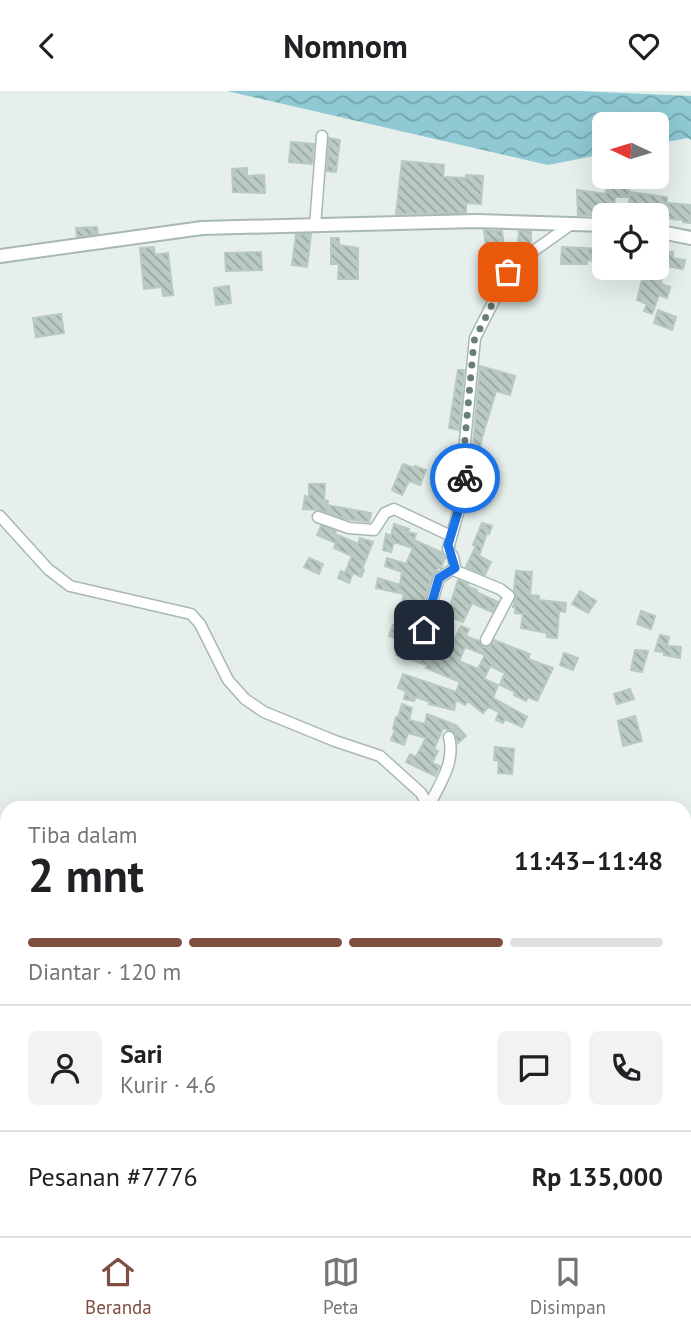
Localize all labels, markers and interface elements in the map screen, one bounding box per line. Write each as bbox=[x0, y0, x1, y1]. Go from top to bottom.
text: Nomnom bbox=[283, 25, 408, 67]
icon: back bbox=[28, 27, 66, 65]
icon: heart bbox=[625, 27, 663, 65]
north arrow bbox=[592, 112, 668, 189]
map controls bbox=[592, 112, 669, 280]
button: locate bbox=[592, 203, 669, 280]
pin bbox=[478, 242, 538, 302]
icon: bag bbox=[489, 253, 527, 291]
courier bbox=[430, 443, 500, 513]
icon: bike bbox=[446, 459, 484, 497]
pin bbox=[394, 600, 454, 660]
icon: home bbox=[405, 611, 443, 649]
text: Tiba dalam bbox=[28, 820, 137, 849]
text: 11:43–11:48 bbox=[514, 844, 663, 877]
text: 2 mnt bbox=[28, 845, 144, 905]
text: Diantar · 120 m bbox=[28, 957, 181, 986]
button: person bbox=[28, 1031, 102, 1105]
button: chat bbox=[497, 1031, 571, 1105]
button: phone bbox=[589, 1031, 663, 1105]
text: Sari bbox=[120, 1037, 163, 1070]
text: Kurir · 4.6 bbox=[120, 1070, 216, 1099]
text: Pesanan #7776 bbox=[28, 1160, 198, 1193]
text: Rp 135,000 bbox=[532, 1160, 663, 1193]
tab: Beranda bbox=[85, 1253, 152, 1319]
tab: Peta bbox=[322, 1253, 360, 1319]
tab: Disimpan bbox=[530, 1253, 606, 1319]

